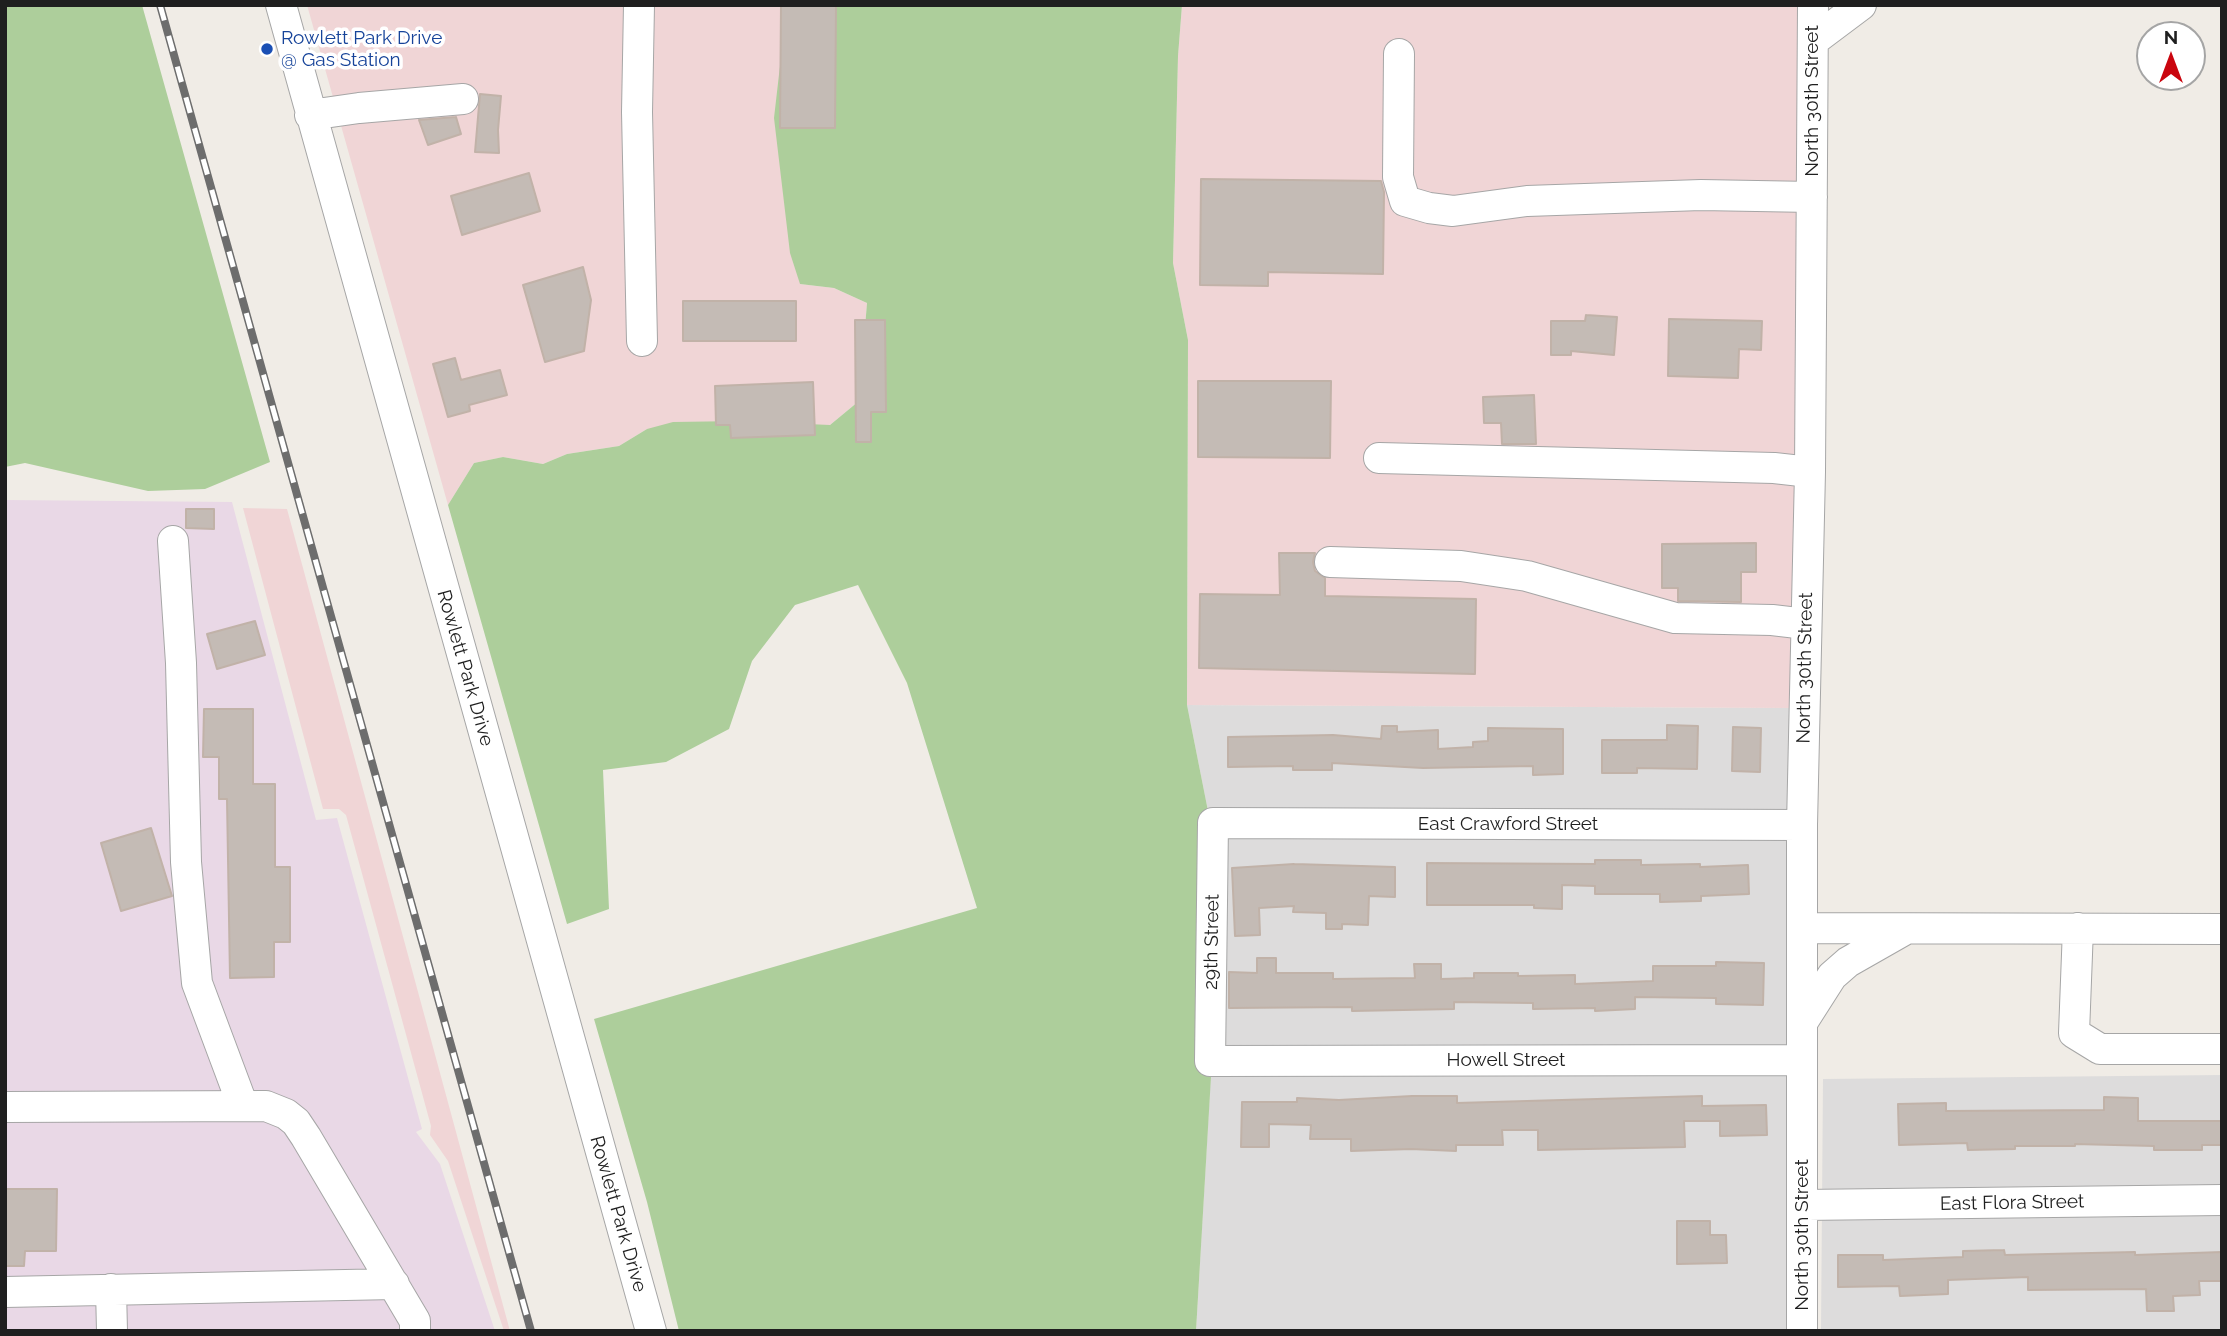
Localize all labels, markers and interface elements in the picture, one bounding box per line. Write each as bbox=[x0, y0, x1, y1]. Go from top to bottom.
north arrow bbox=[2136, 21, 2206, 91]
street label: North 30th Street bbox=[1801, 25, 1823, 177]
text: N bbox=[2164, 26, 2178, 48]
place label: Rowlett Park Drive @ Gas Station bbox=[281, 27, 442, 71]
marker: Rowlett Park Drive @ Gas Station bbox=[259, 41, 275, 57]
street label: Rowlett Park Drive bbox=[432, 587, 498, 749]
street label: North 30th Street bbox=[1792, 592, 1818, 744]
street label: East Crawford Street bbox=[1418, 813, 1598, 835]
street label: 29th Street bbox=[1200, 894, 1224, 990]
street label: Howell Street bbox=[1447, 1049, 1565, 1071]
street label: Rowlett Park Drive bbox=[585, 1133, 651, 1295]
street label: North 30th Street bbox=[1791, 1159, 1813, 1311]
street label: East Flora Street bbox=[1940, 1190, 2084, 1216]

